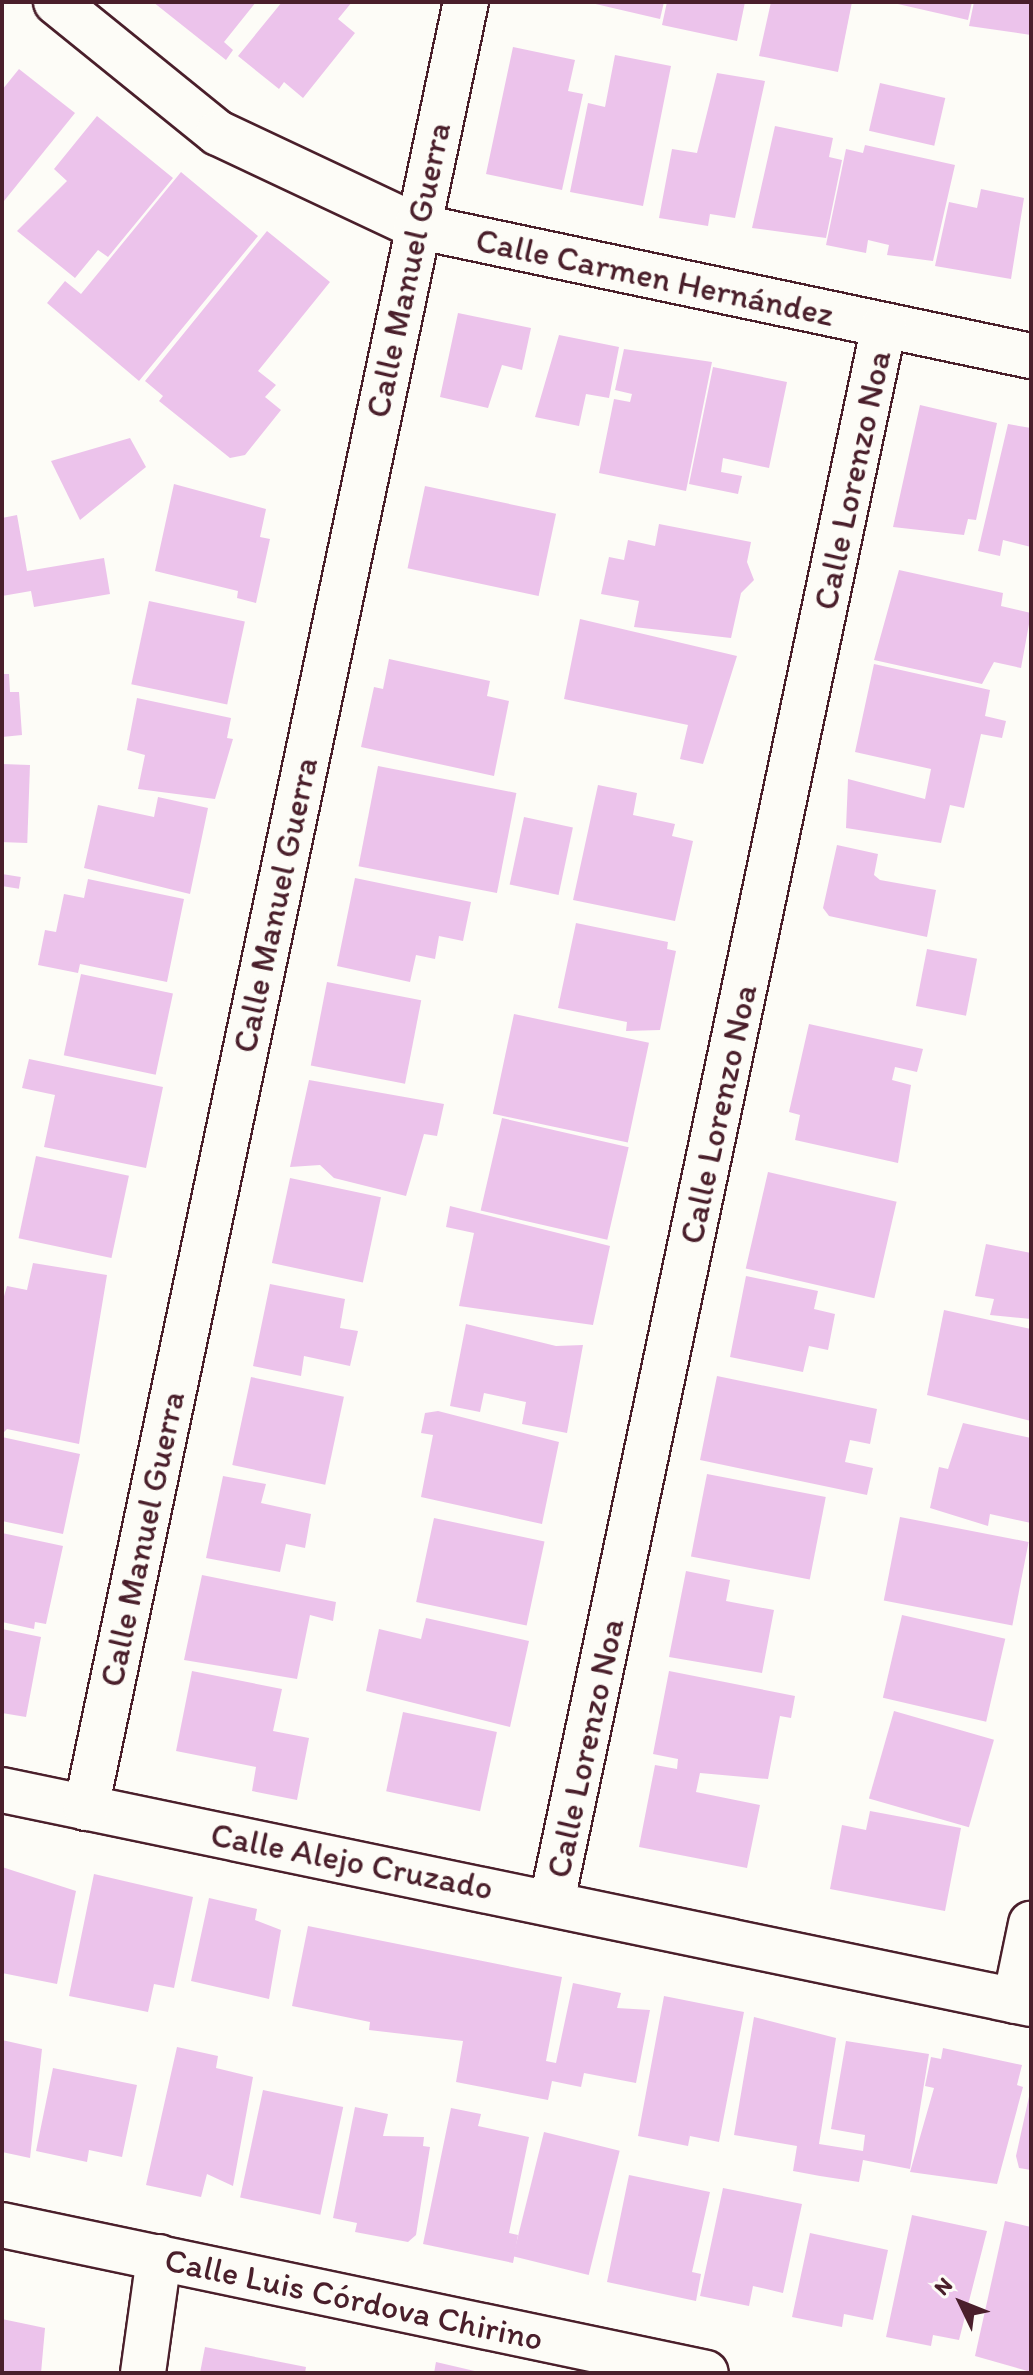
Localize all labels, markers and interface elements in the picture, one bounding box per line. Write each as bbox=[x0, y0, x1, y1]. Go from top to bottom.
street label: Calle Manuel Guerra bbox=[357, 119, 459, 421]
street label: Calle Carmen Hernández bbox=[472, 219, 838, 335]
street label: Calle Lorenzo Noa bbox=[805, 347, 899, 613]
street label: Calle Manuel Guerra bbox=[224, 754, 326, 1056]
street label: Calle Lorenzo Noa bbox=[671, 981, 765, 1247]
street label: Calle Manuel Guerra bbox=[91, 1388, 193, 1690]
street label: Calle Lorenzo Noa bbox=[538, 1615, 632, 1881]
street label: Calle Alejo Cruzado bbox=[208, 1814, 496, 1908]
street label: Calle Luis Córdova Chirino bbox=[161, 2239, 547, 2359]
north arrow bbox=[921, 2263, 1001, 2343]
text: N bbox=[928, 2272, 958, 2301]

